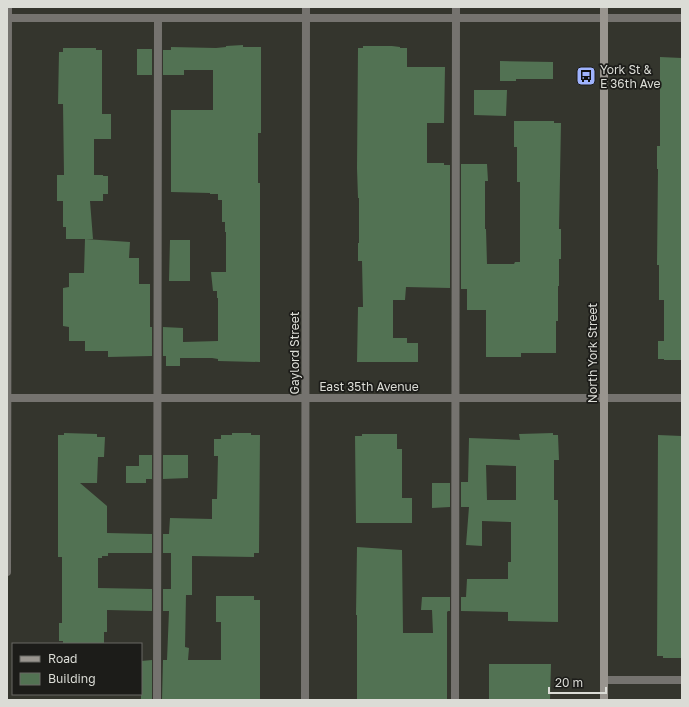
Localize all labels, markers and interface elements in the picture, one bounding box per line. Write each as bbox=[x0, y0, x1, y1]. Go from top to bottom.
place label: York St & E 36th Ave bbox=[600, 62, 661, 91]
bus stop icon: York St & E 36th Ave bbox=[575, 65, 597, 87]
street label: North York Street bbox=[585, 303, 600, 403]
street label: Gaylord Street bbox=[287, 311, 302, 395]
street label: East 35th Avenue bbox=[319, 379, 419, 394]
legend bbox=[12, 643, 142, 695]
text: Road bbox=[48, 651, 77, 666]
scale bar bbox=[549, 669, 606, 695]
text: Building bbox=[48, 671, 96, 686]
text: 20 m bbox=[555, 675, 583, 690]

